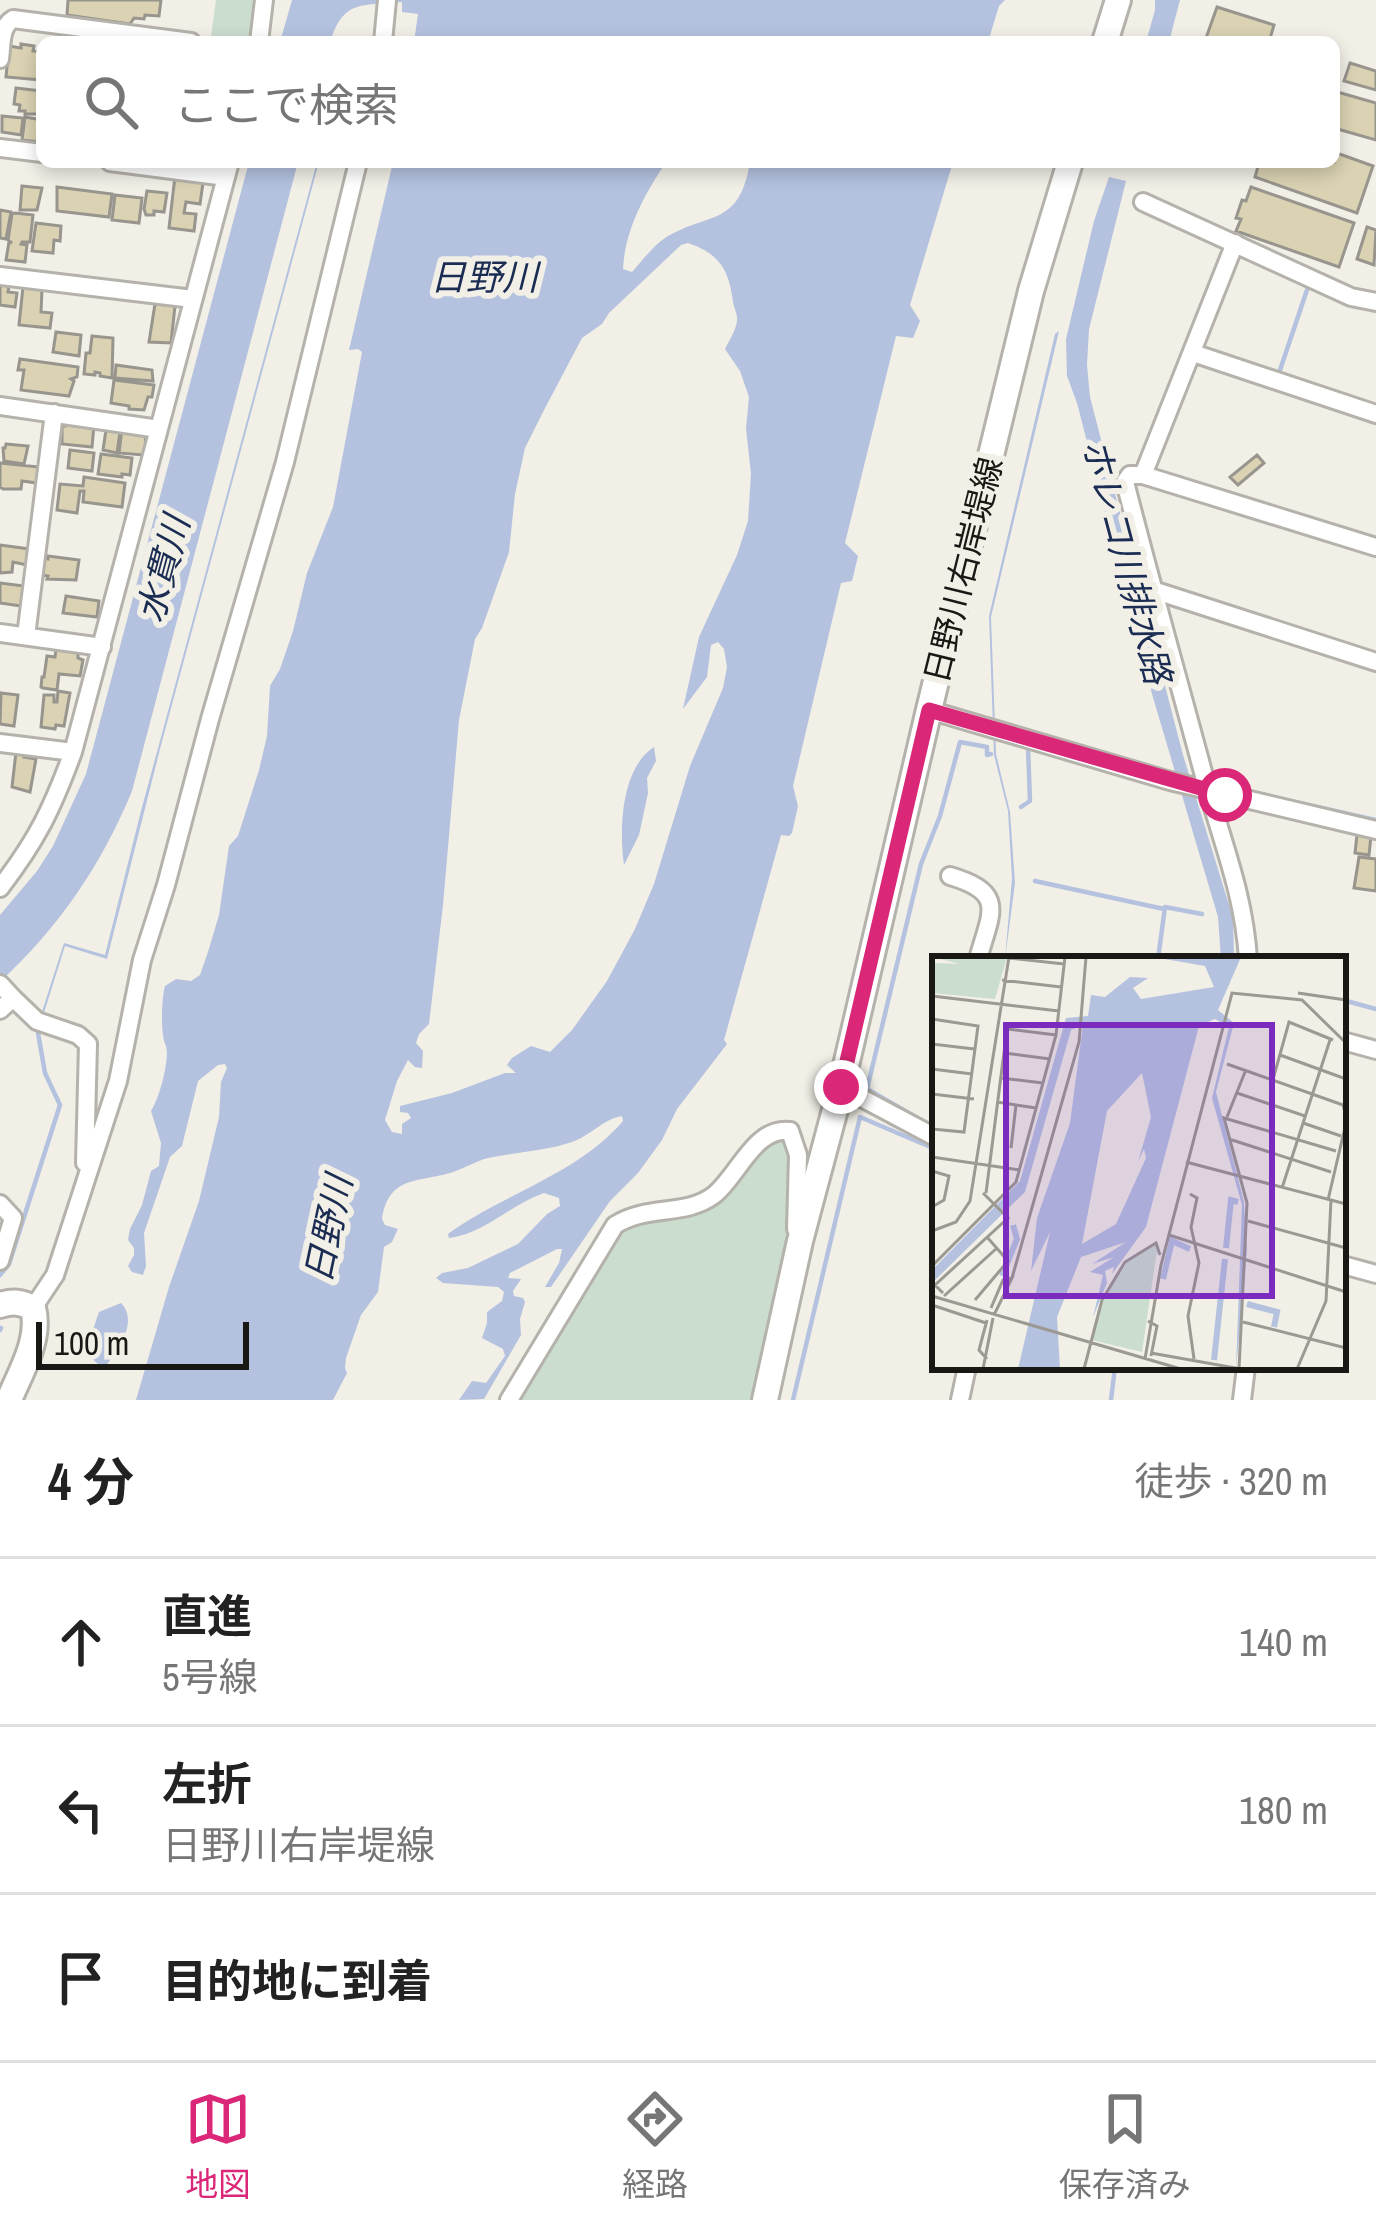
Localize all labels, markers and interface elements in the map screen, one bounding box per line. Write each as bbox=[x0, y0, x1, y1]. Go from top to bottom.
search box bbox=[36, 36, 1340, 168]
icon: search bbox=[78, 69, 144, 135]
text: ここで検索 bbox=[174, 74, 399, 135]
water label: 日野川 bbox=[430, 253, 542, 301]
water label: ホレコ川排水路 bbox=[1071, 433, 1184, 692]
street label: 日野川右岸堤線 bbox=[914, 453, 1012, 687]
water label: 水貫川 bbox=[126, 507, 201, 627]
route start bbox=[1198, 768, 1252, 822]
inset map bbox=[932, 956, 1346, 1370]
route end bbox=[814, 1060, 868, 1114]
water label: 日野川 bbox=[293, 1167, 364, 1287]
scale bar bbox=[36, 1316, 249, 1369]
text: 100 m bbox=[54, 1321, 129, 1365]
text: 4 分 bbox=[48, 1447, 134, 1516]
text: 徒歩 · 320 m bbox=[1134, 1455, 1328, 1507]
text: 直進 bbox=[162, 1585, 252, 1646]
icon: ahead bbox=[48, 1609, 114, 1675]
text: 140 m bbox=[1239, 1616, 1328, 1668]
text: 5号線 bbox=[162, 1651, 258, 1703]
text: 左折 bbox=[162, 1753, 252, 1814]
icon: left bbox=[48, 1777, 114, 1843]
text: 180 m bbox=[1239, 1784, 1328, 1836]
text: 日野川右岸堤線 bbox=[162, 1819, 435, 1871]
icon: arrive bbox=[48, 1945, 114, 2011]
text: 目的地に到着 bbox=[162, 1950, 432, 2011]
tab: 地図 bbox=[185, 2086, 251, 2206]
tab: 経路 bbox=[622, 2086, 688, 2206]
tab: 保存済み bbox=[1059, 2086, 1191, 2206]

